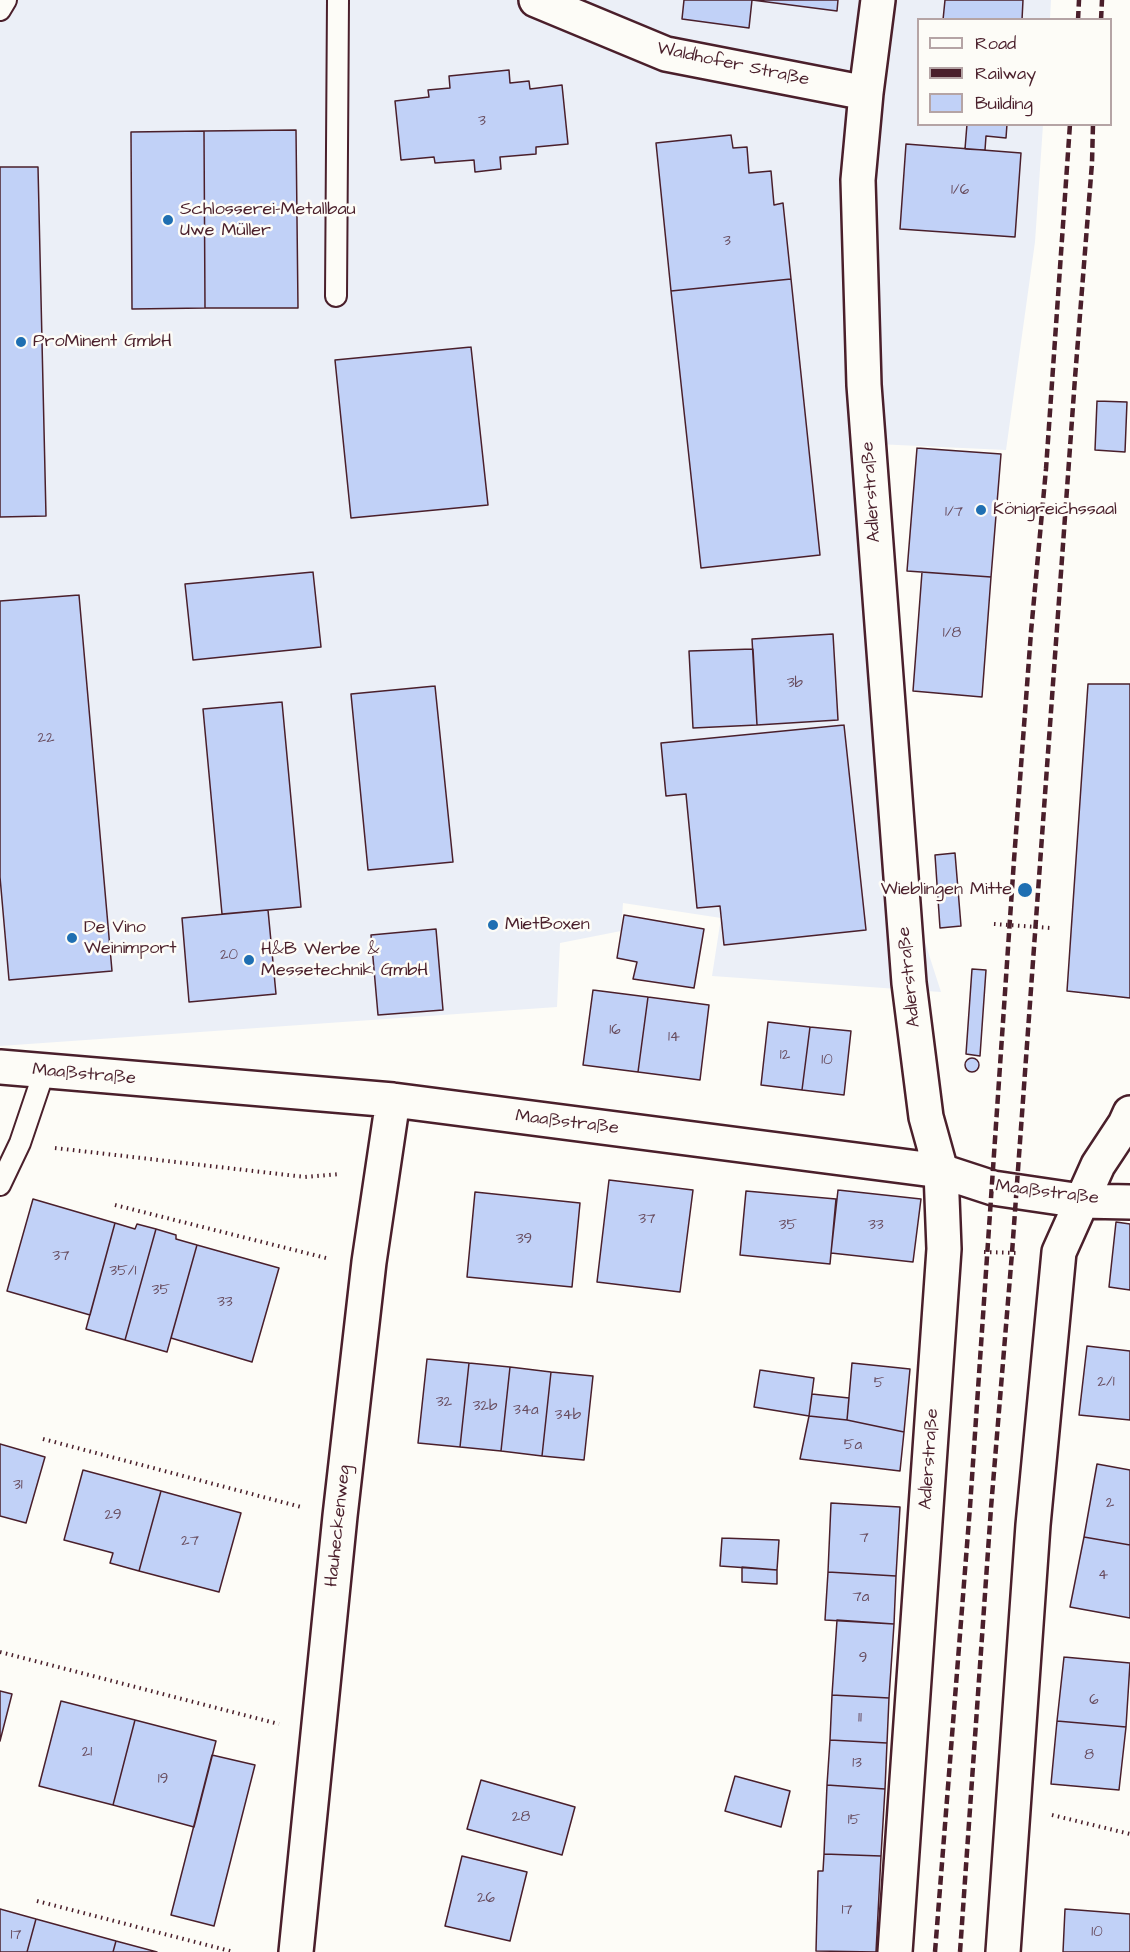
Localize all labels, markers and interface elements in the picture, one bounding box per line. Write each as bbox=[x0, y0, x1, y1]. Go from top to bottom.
legend bbox=[917, 18, 1112, 126]
text: Road bbox=[975, 31, 1016, 56]
street label: Waldhofer Straße bbox=[655, 38, 811, 92]
text: Railway bbox=[975, 61, 1036, 86]
text: Building bbox=[975, 91, 1033, 116]
house number: 3 bbox=[478, 113, 486, 131]
house number: 1/6 bbox=[951, 182, 969, 200]
place label: Schlosserei-Metallbau Uwe Müller bbox=[180, 199, 356, 242]
marker: Schlosserei-Metallbau Uwe Müller bbox=[161, 213, 175, 227]
house number: 3 bbox=[723, 233, 731, 251]
place label: ProMinent GmbH bbox=[33, 331, 172, 353]
marker: ProMinent GmbH bbox=[14, 335, 28, 349]
street label: Adlerstraße bbox=[858, 441, 886, 543]
place label: Königreichssaal bbox=[993, 499, 1117, 521]
marker: Königreichssaal bbox=[974, 503, 988, 517]
house number: 1/7 bbox=[945, 504, 963, 522]
house number: 1/8 bbox=[943, 625, 961, 643]
house number: 3b bbox=[787, 675, 803, 693]
house number: 22 bbox=[37, 730, 55, 748]
place label: Wieblingen Mitte bbox=[881, 879, 1012, 901]
marker: Wieblingen Mitte bbox=[1016, 881, 1034, 899]
place label: MietBoxen bbox=[505, 914, 590, 936]
place label: De Vino Weinimport bbox=[84, 917, 176, 960]
marker: MietBoxen bbox=[486, 918, 500, 932]
street label: Adlerstraße bbox=[894, 926, 926, 1028]
marker: De Vino Weinimport bbox=[65, 931, 79, 945]
place label: H&B Werbe & Messetechnik GmbH bbox=[261, 939, 428, 982]
house number: 20 bbox=[220, 947, 238, 965]
marker: H&B Werbe & Messetechnik GmbH bbox=[242, 953, 256, 967]
house number: 16 bbox=[609, 1022, 621, 1040]
house number: 14 bbox=[668, 1029, 680, 1047]
house number: 12 bbox=[780, 1047, 790, 1065]
house number: 10 bbox=[821, 1052, 833, 1070]
street label: Maaßstraße bbox=[31, 1060, 137, 1090]
street label: Maaßstraße bbox=[514, 1106, 620, 1140]
street label: Maaßstraße bbox=[994, 1176, 1100, 1210]
house number: 37 bbox=[639, 1211, 655, 1229]
house number: 35 bbox=[779, 1217, 797, 1235]
house number: 33 bbox=[868, 1217, 884, 1235]
house number: 39 bbox=[516, 1231, 532, 1249]
house number: 37 bbox=[53, 1248, 69, 1266]
house number: 35/1 bbox=[110, 1263, 136, 1281]
house number: 35 bbox=[152, 1282, 170, 1300]
house number: 33 bbox=[217, 1294, 233, 1312]
house number: 2/1 bbox=[1097, 1374, 1115, 1392]
house number: 5 bbox=[874, 1375, 884, 1393]
house number: 32 bbox=[436, 1394, 452, 1412]
house number: 32b bbox=[473, 1398, 497, 1416]
house number: 34a bbox=[513, 1402, 539, 1420]
house number: 34b bbox=[555, 1407, 581, 1425]
street label: Adlerstraße bbox=[916, 1408, 944, 1510]
house number: 5a bbox=[844, 1437, 862, 1455]
street label: Hauheckenweg bbox=[322, 1464, 356, 1588]
house number: 31 bbox=[13, 1477, 23, 1495]
house number: 2 bbox=[1106, 1495, 1114, 1513]
house number: 29 bbox=[104, 1507, 122, 1525]
house number: 7 bbox=[859, 1530, 869, 1548]
house number: 27 bbox=[181, 1533, 199, 1551]
house number: 4 bbox=[1098, 1567, 1108, 1585]
house number: 7a bbox=[853, 1589, 869, 1607]
house number: 9 bbox=[859, 1650, 867, 1668]
house number: 6 bbox=[1089, 1692, 1099, 1710]
house number: 11 bbox=[858, 1710, 862, 1728]
house number: 21 bbox=[82, 1744, 92, 1762]
house number: 8 bbox=[1084, 1747, 1094, 1765]
house number: 13 bbox=[852, 1755, 862, 1773]
house number: 19 bbox=[158, 1771, 168, 1789]
house number: 28 bbox=[512, 1809, 530, 1827]
house number: 15 bbox=[848, 1812, 860, 1830]
house number: 26 bbox=[477, 1890, 495, 1908]
house number: 17 bbox=[841, 1902, 853, 1920]
house number: 10 bbox=[1091, 1924, 1103, 1942]
house number: 17 bbox=[10, 1927, 22, 1945]

